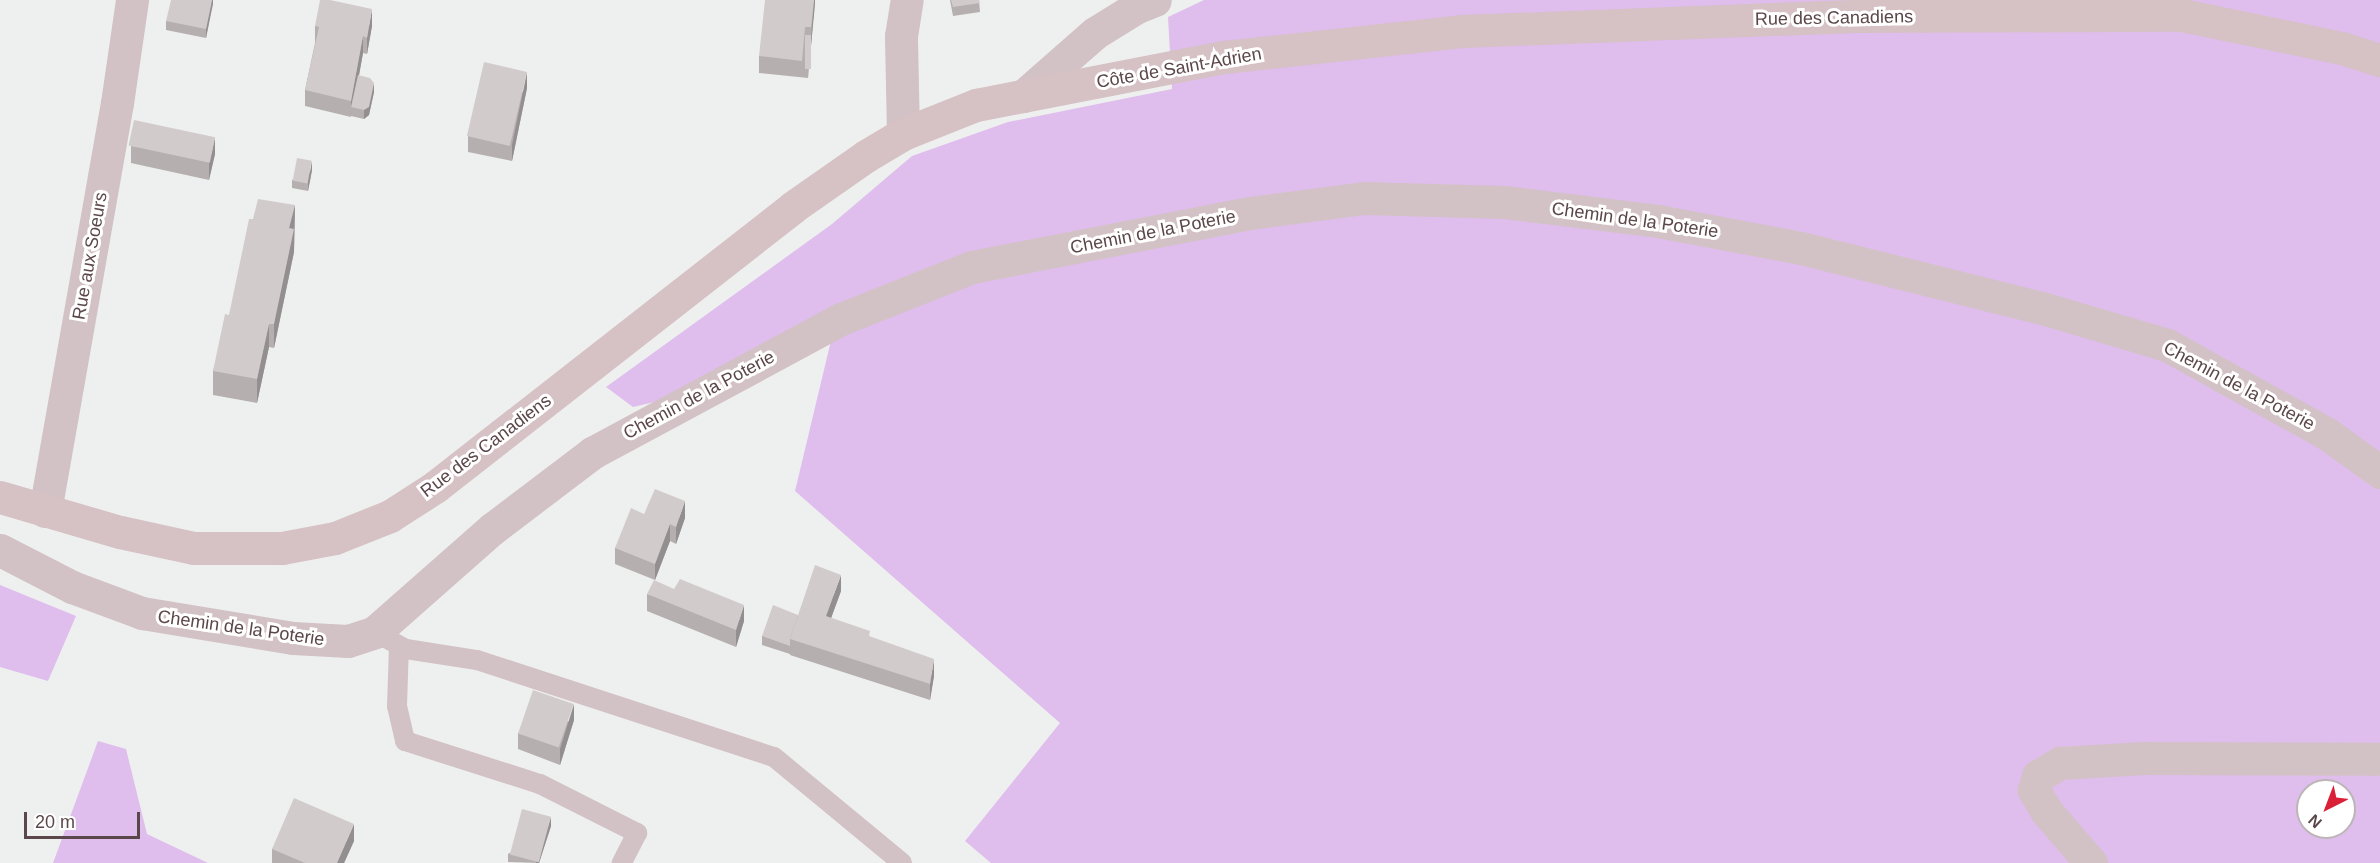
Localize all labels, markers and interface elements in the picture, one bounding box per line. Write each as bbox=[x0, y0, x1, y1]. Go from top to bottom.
street label: Rue des Canadiens bbox=[1755, 6, 1913, 30]
street label: Côte de Saint-Adrien bbox=[1095, 43, 1263, 93]
street label: Rue aux Soeurs bbox=[68, 191, 112, 321]
street label: Chemin de la Poterie bbox=[1550, 198, 1720, 242]
street label: Chemin de la Poterie bbox=[1068, 205, 1238, 259]
street label: Chemin de la Poterie bbox=[2160, 337, 2318, 435]
street label: Chemin de la Poterie bbox=[620, 346, 778, 444]
street label: Rue des Canadiens bbox=[416, 390, 556, 502]
street label: Chemin de la Poterie bbox=[156, 606, 326, 650]
north arrow bbox=[2296, 779, 2356, 839]
scale bar bbox=[27, 800, 142, 838]
text: N bbox=[2305, 811, 2325, 831]
text: 20 m bbox=[35, 812, 75, 832]

